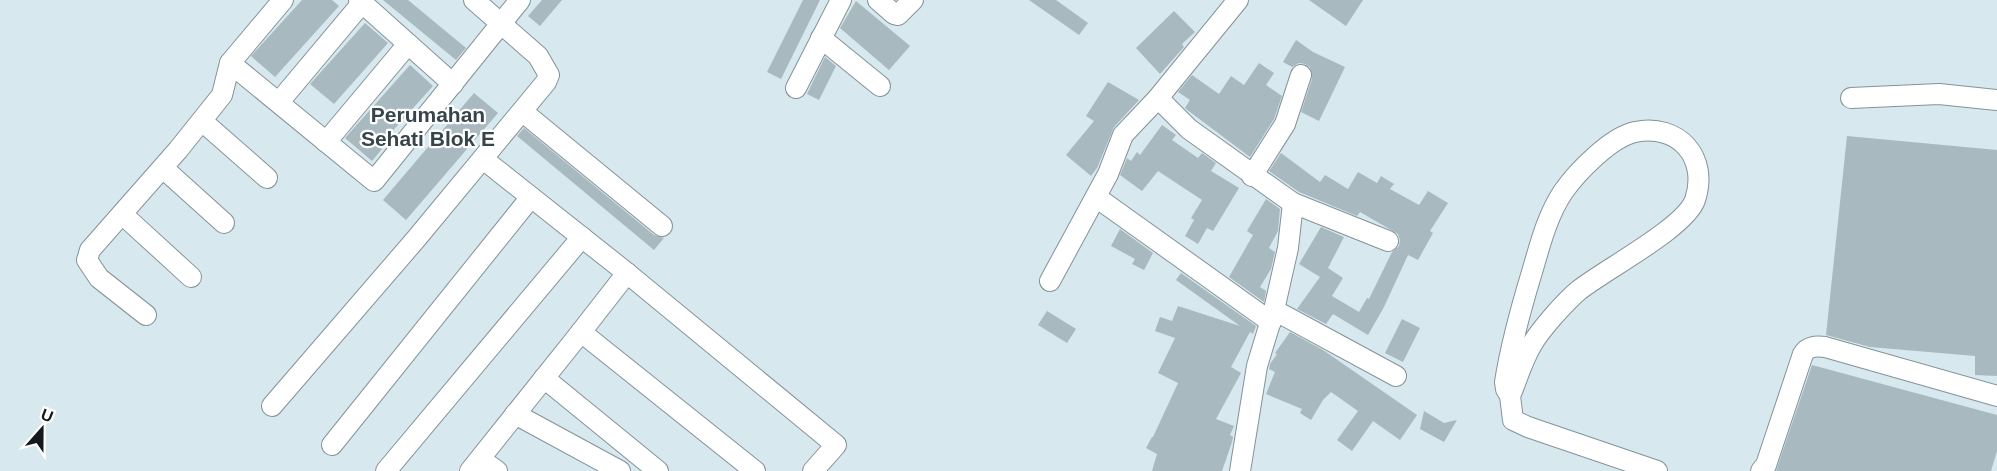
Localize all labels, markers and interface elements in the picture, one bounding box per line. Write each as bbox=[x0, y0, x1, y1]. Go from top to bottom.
district label: Perumahan Sehati Blok E bbox=[361, 103, 495, 150]
north arrow bbox=[12, 399, 72, 459]
text: U bbox=[39, 405, 56, 425]

